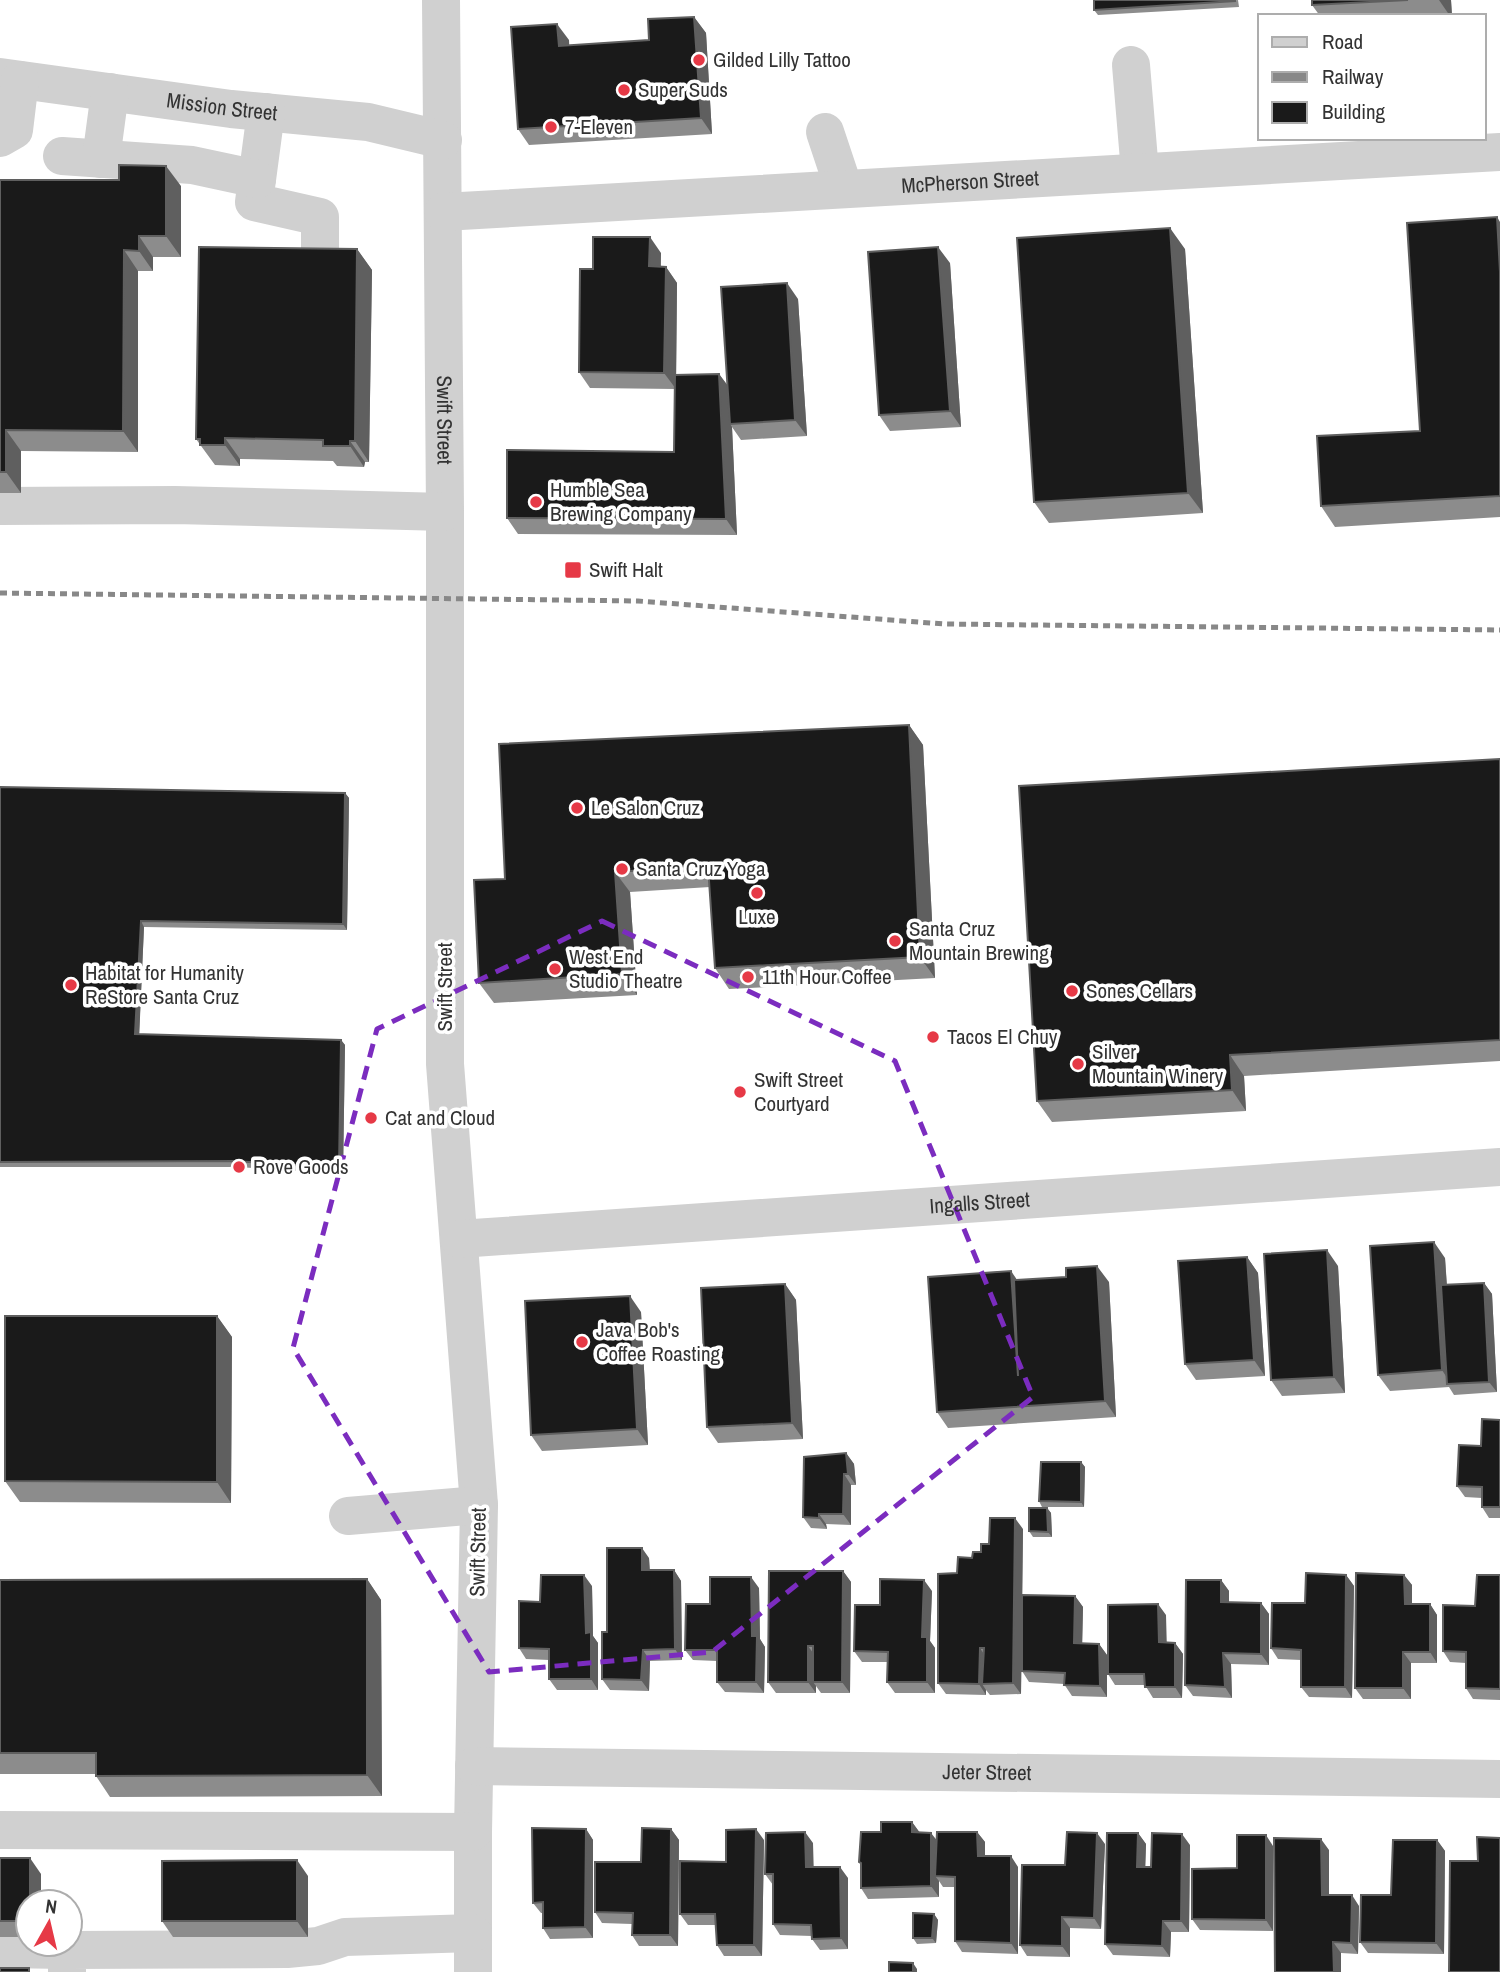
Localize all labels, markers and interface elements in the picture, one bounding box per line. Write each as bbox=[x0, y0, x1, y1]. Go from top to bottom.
legend bbox=[1258, 14, 1486, 140]
text: Road bbox=[1322, 27, 1363, 56]
place label: Gilded Lilly Tattoo bbox=[713, 45, 851, 74]
marker: Gilded Lilly Tattoo bbox=[691, 52, 707, 68]
text: Railway bbox=[1322, 62, 1384, 91]
place label: Super Suds bbox=[638, 75, 728, 104]
marker: Super Suds bbox=[616, 82, 632, 98]
street label: Mission Street bbox=[165, 85, 279, 127]
text: Building bbox=[1322, 97, 1386, 126]
place label: 7-Eleven bbox=[565, 112, 633, 141]
marker: 7-Eleven bbox=[543, 119, 559, 135]
street label: McPherson Street bbox=[900, 163, 1040, 200]
street label: Swift Street bbox=[430, 375, 460, 465]
place label: Humble Sea Brewing Company bbox=[550, 475, 692, 528]
marker: Humble Sea Brewing Company bbox=[528, 494, 544, 510]
place label: Swift Halt bbox=[589, 555, 663, 584]
marker: Swift Halt bbox=[563, 560, 583, 580]
place label: Le Salon Cruz bbox=[591, 793, 701, 822]
marker: Le Salon Cruz bbox=[569, 800, 585, 816]
place label: Santa Cruz Yoga bbox=[636, 854, 766, 883]
marker: Santa Cruz Yoga bbox=[614, 861, 630, 877]
marker: Luxe bbox=[749, 885, 765, 901]
place label: Luxe bbox=[738, 902, 776, 931]
place label: Santa Cruz Mountain Brewing bbox=[909, 914, 1049, 967]
marker: Santa Cruz Mountain Brewing bbox=[887, 933, 903, 949]
street label: Swift Street bbox=[430, 942, 459, 1032]
place label: West End Studio Theatre bbox=[569, 942, 683, 995]
place label: Habitat for Humanity ReStore Santa Cruz bbox=[85, 958, 244, 1011]
marker: West End Studio Theatre bbox=[547, 961, 563, 977]
place label: 11th Hour Coffee bbox=[762, 962, 892, 991]
marker: 11th Hour Coffee bbox=[740, 969, 756, 985]
place label: Sones Cellars bbox=[1086, 976, 1193, 1005]
marker: Habitat for Humanity ReStore Santa Cruz bbox=[63, 977, 79, 993]
marker: Sones Cellars bbox=[1064, 983, 1080, 999]
place label: Tacos El Chuy bbox=[947, 1022, 1058, 1051]
marker: Tacos El Chuy bbox=[925, 1029, 941, 1045]
place label: Silver Mountain Winery bbox=[1092, 1037, 1224, 1090]
marker: Silver Mountain Winery bbox=[1070, 1056, 1086, 1072]
place label: Swift Street Courtyard bbox=[754, 1065, 843, 1118]
marker: Swift Street Courtyard bbox=[732, 1084, 748, 1100]
place label: Cat and Cloud bbox=[385, 1103, 495, 1132]
marker: Cat and Cloud bbox=[363, 1110, 379, 1126]
place label: Rove Goods bbox=[253, 1152, 349, 1181]
marker: Rove Goods bbox=[231, 1159, 247, 1175]
street label: Ingalls Street bbox=[929, 1185, 1031, 1220]
place label: Java Bob's Coffee Roasting bbox=[596, 1315, 721, 1368]
marker: Java Bob's Coffee Roasting bbox=[574, 1334, 590, 1350]
street label: Swift Street bbox=[462, 1507, 493, 1597]
street label: Jeter Street bbox=[942, 1757, 1032, 1787]
north arrow bbox=[14, 1888, 84, 1958]
text: N bbox=[44, 1893, 59, 1920]

